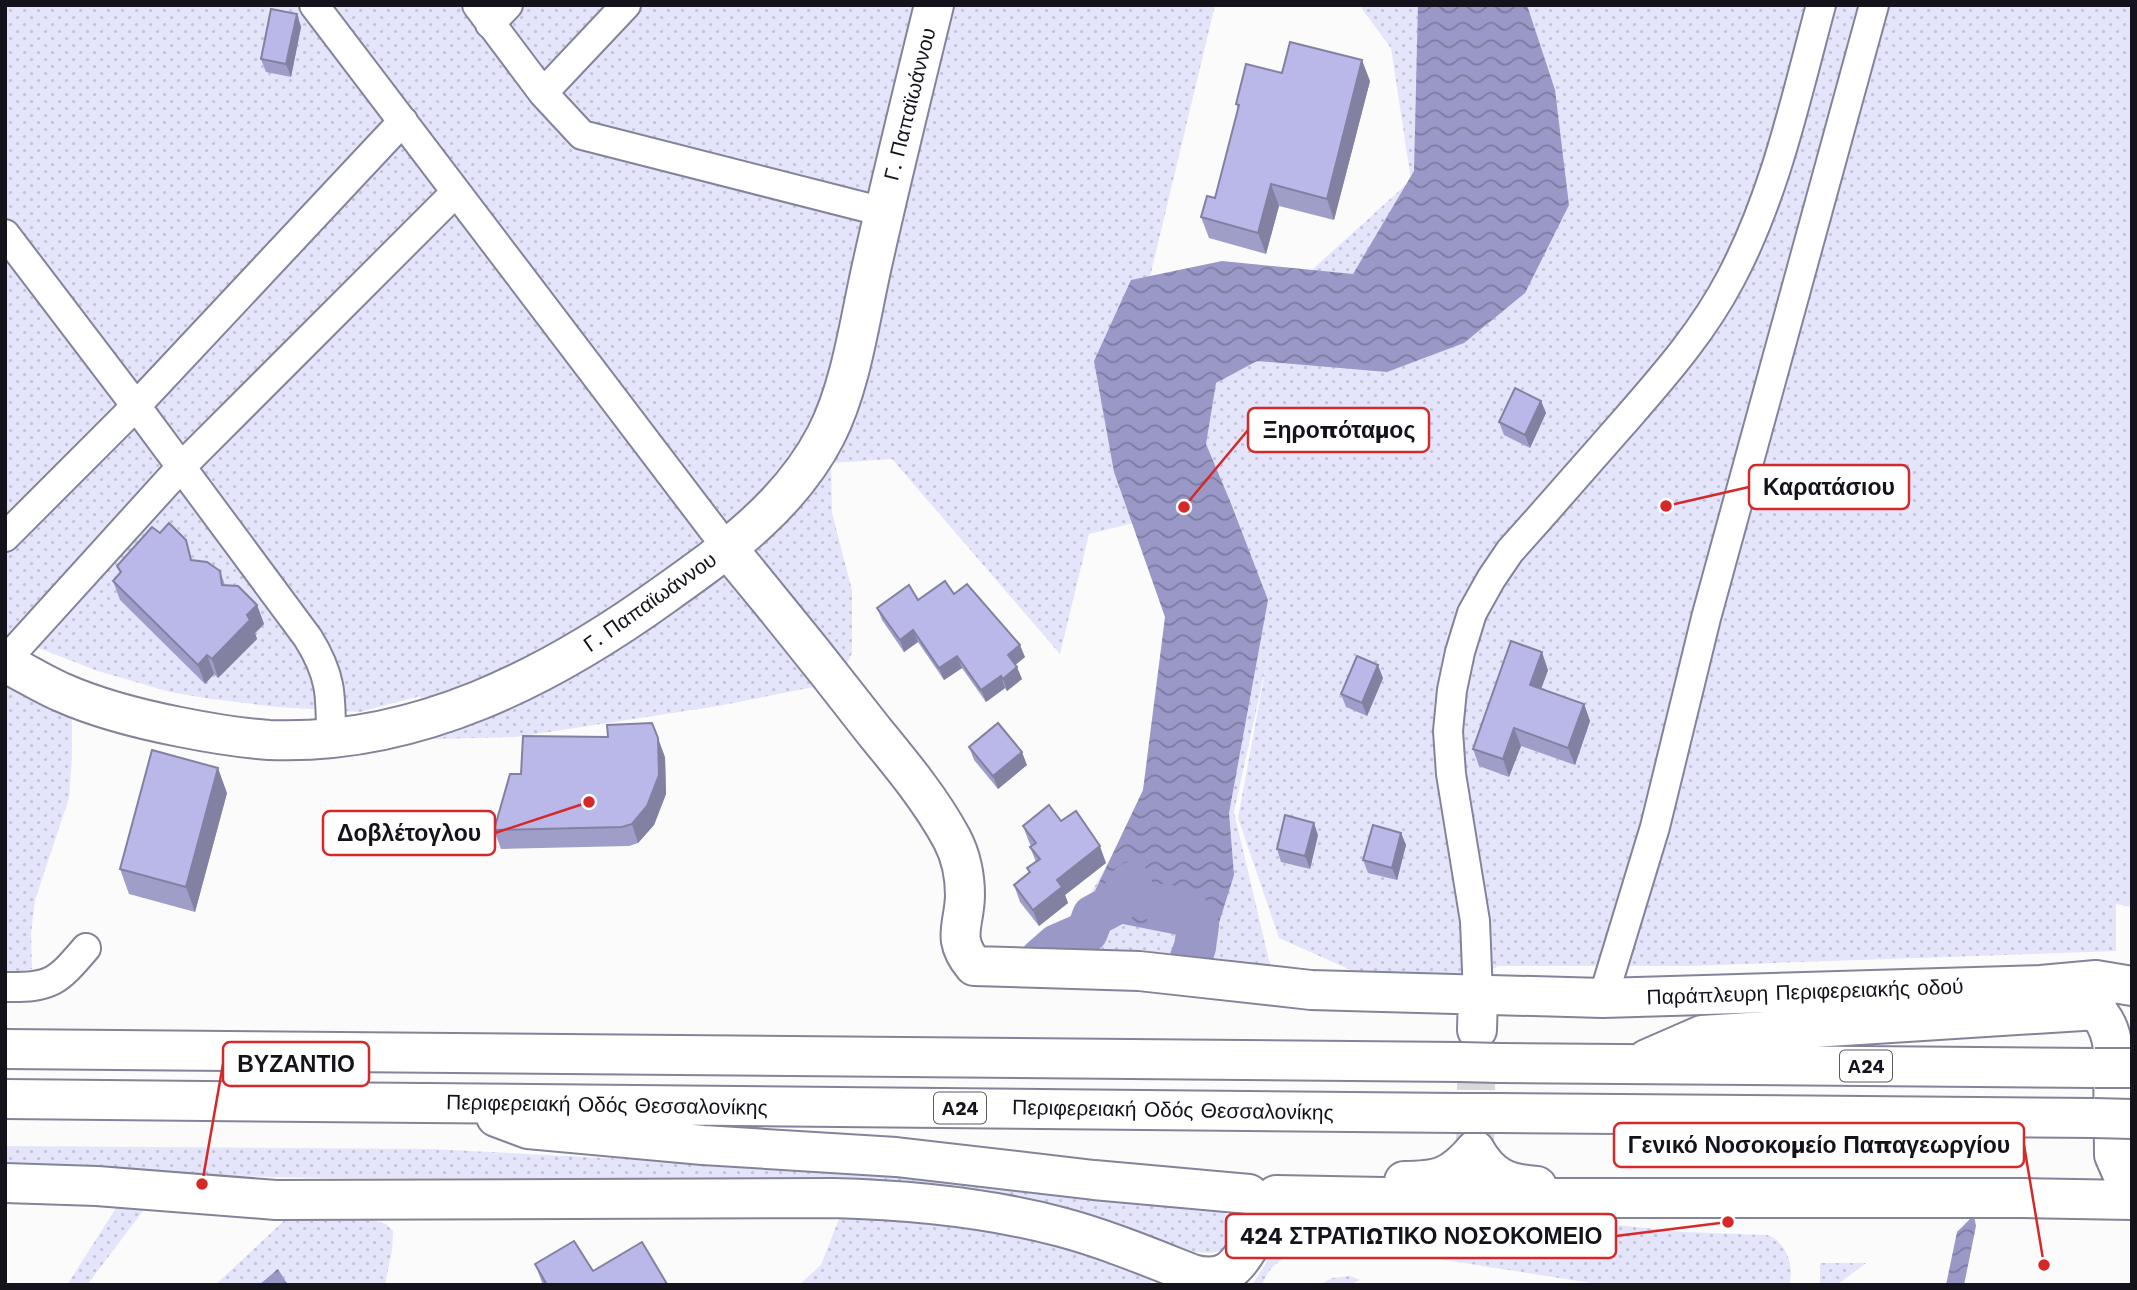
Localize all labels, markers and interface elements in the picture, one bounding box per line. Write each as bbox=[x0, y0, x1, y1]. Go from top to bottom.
street label: Γ. Παπαϊωάννου bbox=[878, 25, 941, 183]
callout: Ξηροπόταμος bbox=[1248, 408, 1429, 452]
text: Ξηροπόταμος bbox=[1263, 417, 1415, 444]
callout: Καρατάσιου bbox=[1749, 465, 1909, 509]
text: Καρατάσιου bbox=[1763, 474, 1895, 501]
street label: Γ. Παπαϊωάννου bbox=[578, 546, 721, 657]
callout: Δοβλέτογλου bbox=[323, 811, 495, 855]
text: Δοβλέτογλου bbox=[337, 820, 481, 847]
street label: Παράπλευρη Περιφερειακής οδού bbox=[1646, 973, 1964, 1010]
callout: ΒΥΖΑΝΤΙΟ bbox=[223, 1042, 369, 1086]
road number: Α24 bbox=[1840, 1050, 1892, 1082]
text: ΒΥΖΑΝΤΙΟ bbox=[237, 1051, 355, 1078]
street label: Περιφερειακή Οδός Θεσσαλονίκης bbox=[446, 1089, 768, 1120]
road number: Α24 bbox=[934, 1092, 986, 1124]
street label: Περιφερειακή Οδός Θεσσαλονίκης bbox=[1012, 1094, 1334, 1125]
callout: Γενικό Νοσοκομείο Παπαγεωργίου bbox=[1614, 1123, 2024, 1167]
text: Γενικό Νοσοκομείο Παπαγεωργίου bbox=[1628, 1132, 2010, 1159]
callout: 424 ΣΤΡΑΤΙΩΤΙΚΟ ΝΟΣΟΚΟΜΕΙΟ bbox=[1226, 1214, 1616, 1258]
text: 424 ΣΤΡΑΤΙΩΤΙΚΟ ΝΟΣΟΚΟΜΕΙΟ bbox=[1240, 1223, 1602, 1250]

